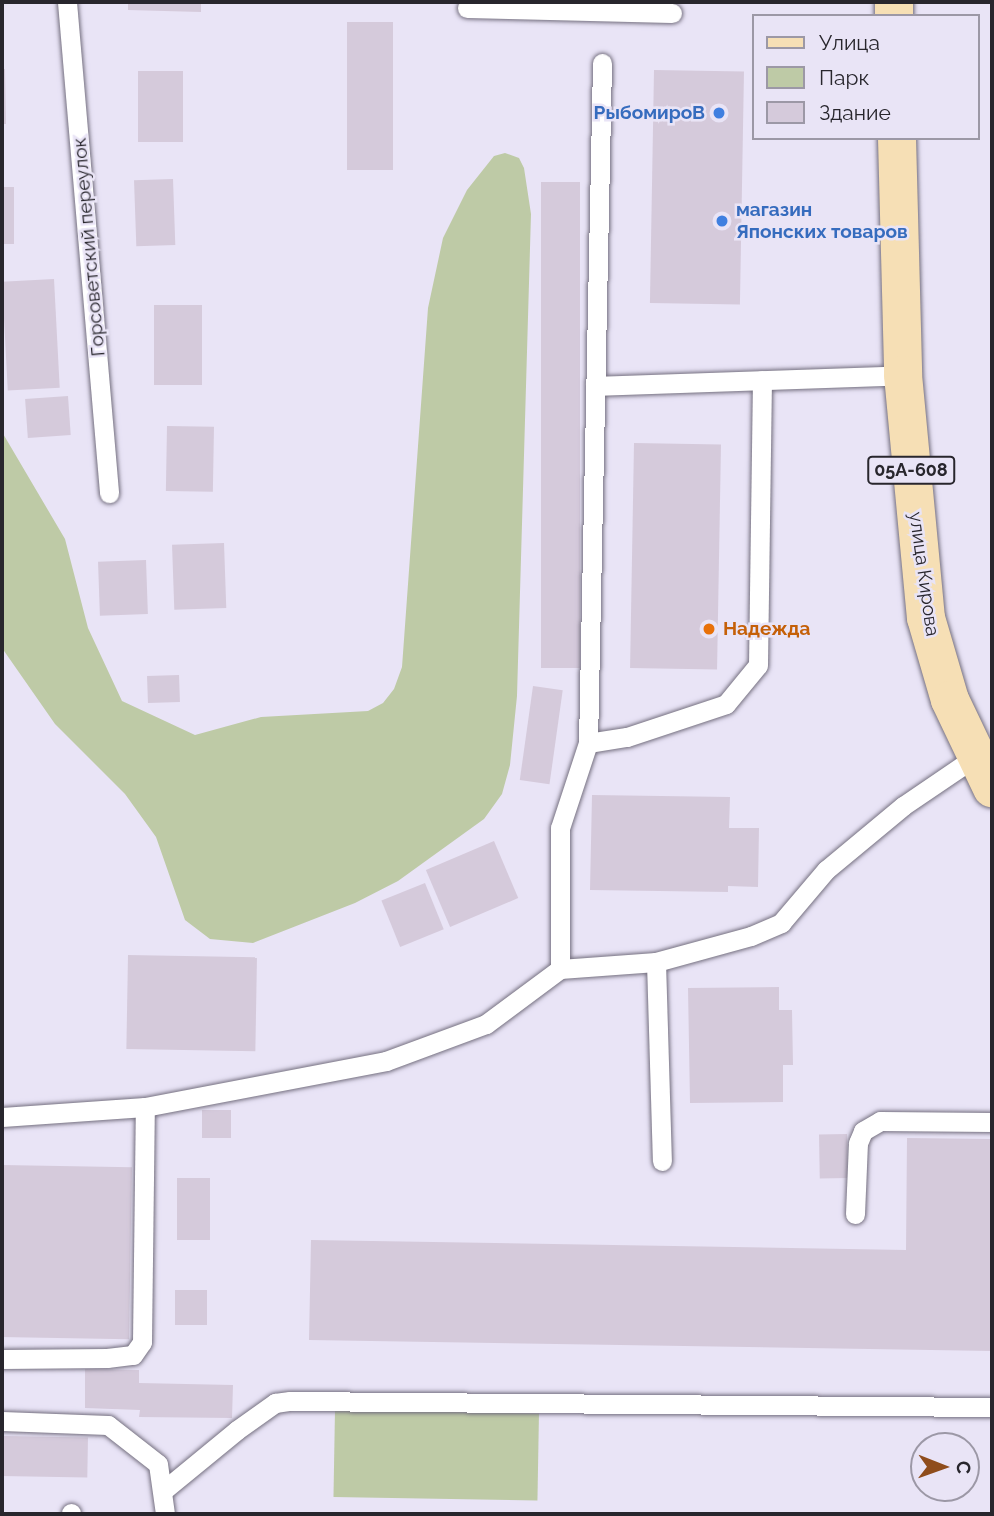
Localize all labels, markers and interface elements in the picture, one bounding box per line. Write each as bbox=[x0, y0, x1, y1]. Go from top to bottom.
legend bbox=[752, 14, 980, 140]
text: Улица bbox=[819, 30, 880, 55]
text: Парк bbox=[819, 65, 869, 90]
text: Здание bbox=[819, 100, 891, 125]
place label: РыбомироВ bbox=[594, 102, 705, 124]
marker: РыбомироВ bbox=[711, 105, 727, 121]
street label: Горсоветский переулок bbox=[68, 137, 110, 357]
place label: магазин Японских товаров bbox=[736, 199, 908, 243]
marker: магазин Японских товаров bbox=[714, 213, 730, 229]
road number: 05А-608 bbox=[867, 456, 955, 484]
street label: улица Кирова bbox=[904, 510, 944, 638]
place label: Надежда bbox=[723, 618, 811, 640]
marker: Надежда bbox=[701, 621, 717, 637]
north arrow bbox=[910, 1432, 980, 1502]
text: С bbox=[953, 1461, 975, 1474]

